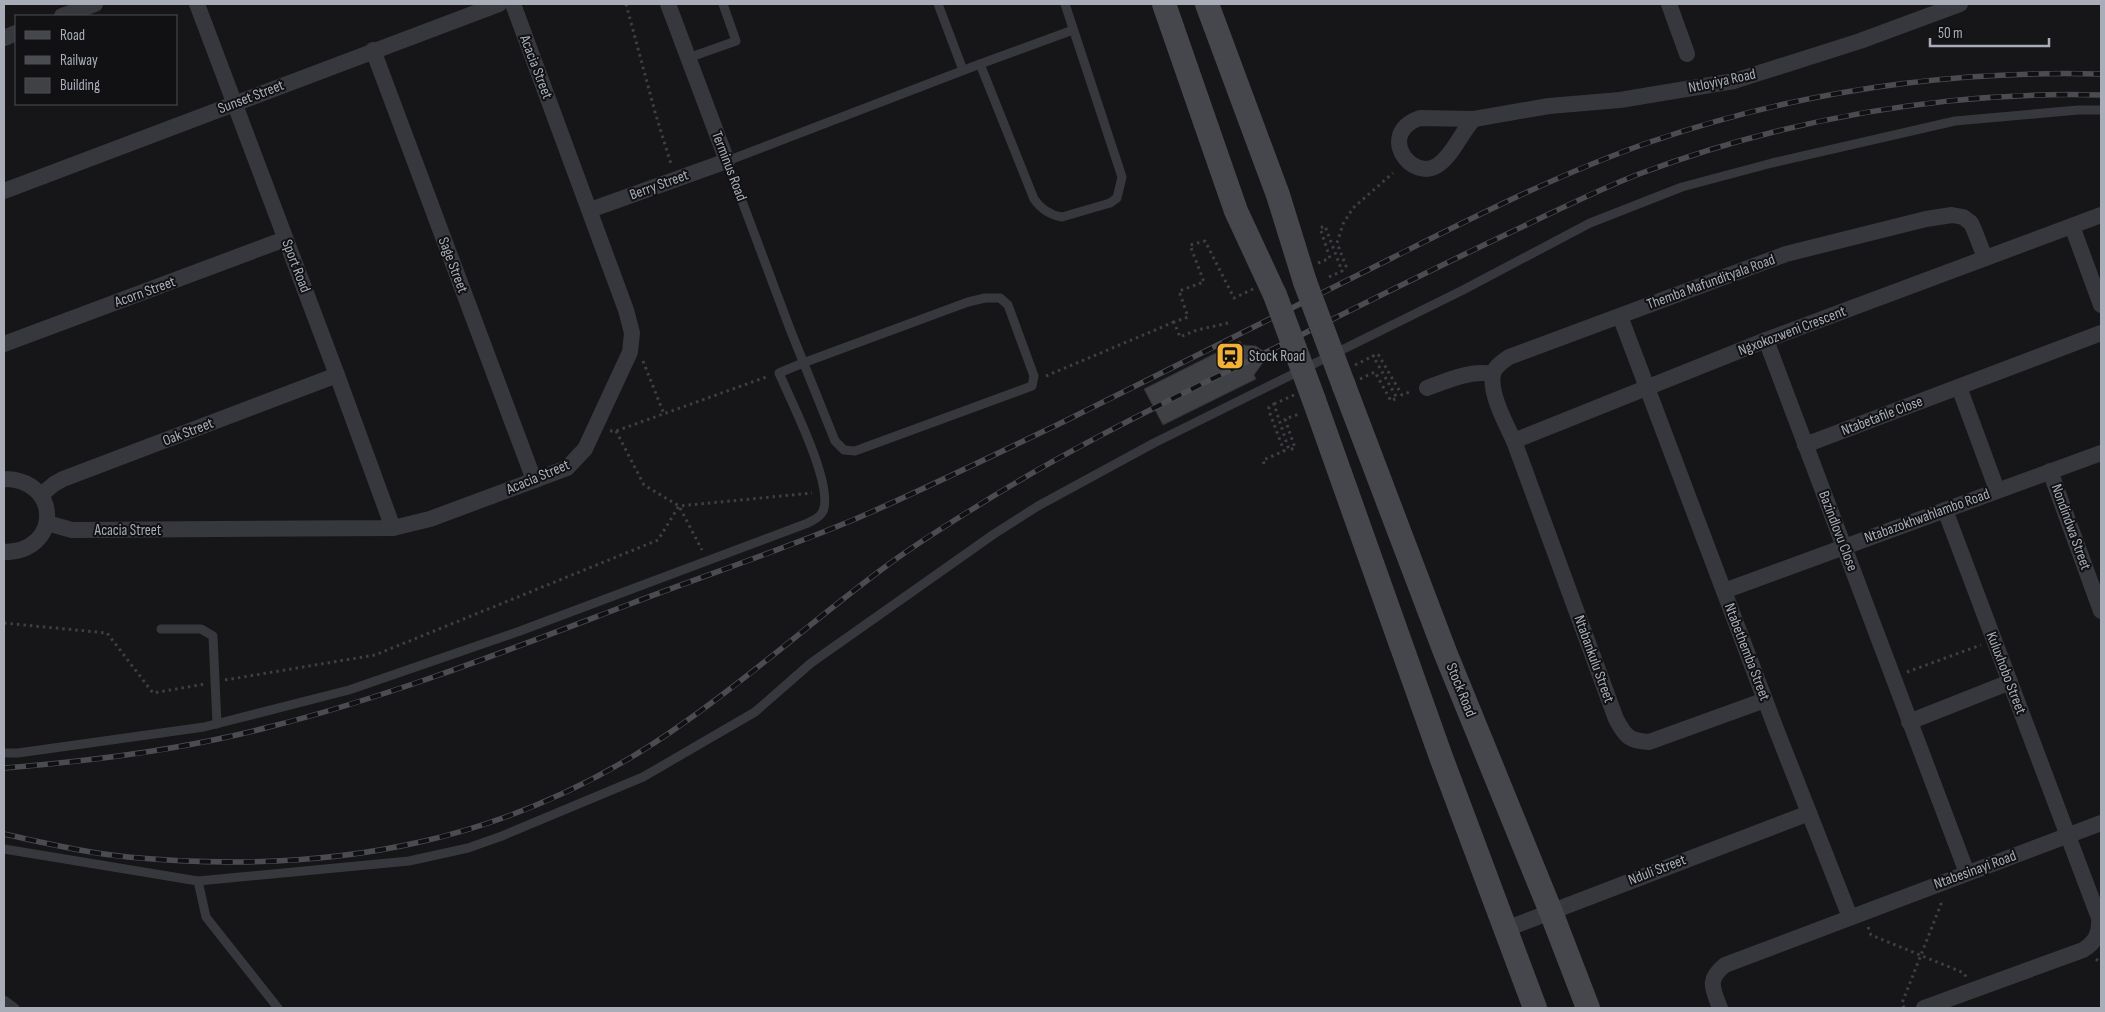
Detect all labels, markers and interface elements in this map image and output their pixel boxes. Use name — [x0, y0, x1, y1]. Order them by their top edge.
legend — [15, 15, 178, 105]
scale bar — [1930, 15, 2049, 47]
text: 50 m — [1938, 24, 1963, 43]
text: Road — [60, 26, 85, 45]
street label: Acacia Street — [515, 31, 557, 102]
text: Railway — [60, 51, 98, 70]
street label: Ntloyiya Road — [1687, 65, 1757, 97]
text: Building — [60, 76, 100, 95]
street label: Sunset Street — [215, 76, 287, 118]
street label: Terminus Road — [707, 128, 751, 204]
street label: Berry Street — [627, 165, 691, 204]
street label: Sage Street — [434, 234, 472, 296]
street label: Sport Road — [277, 237, 315, 295]
street label: Themba Mafundityala Road — [1644, 250, 1778, 314]
street label: Acorn Street — [111, 272, 179, 312]
street label: Ngxokozweni Crescent — [1735, 302, 1849, 360]
station icon: Stock Road — [1215, 341, 1245, 371]
place label: Stock Road — [1249, 347, 1305, 366]
street label: Ntabetafile Close — [1839, 392, 1925, 440]
street label: Oak Street — [160, 414, 216, 450]
street label: Acacia Street — [503, 455, 573, 499]
street label: Nondindwa Street — [2047, 481, 2095, 573]
street label: Ntabazokhwahlambo Road — [1862, 485, 1992, 547]
street label: Bazindlovu Close — [1814, 488, 1862, 574]
street label: Acacia Street — [94, 521, 162, 540]
street label: Ntabethemba Street — [1720, 601, 1774, 704]
street label: Ntabankulu Street — [1569, 613, 1619, 706]
street label: Kuluxhobo Street — [1982, 629, 2031, 717]
street label: Stock Road — [1442, 660, 1480, 720]
street label: Ntabesinayi Road — [1931, 846, 2019, 894]
street label: Nduli Street — [1626, 850, 1689, 890]

